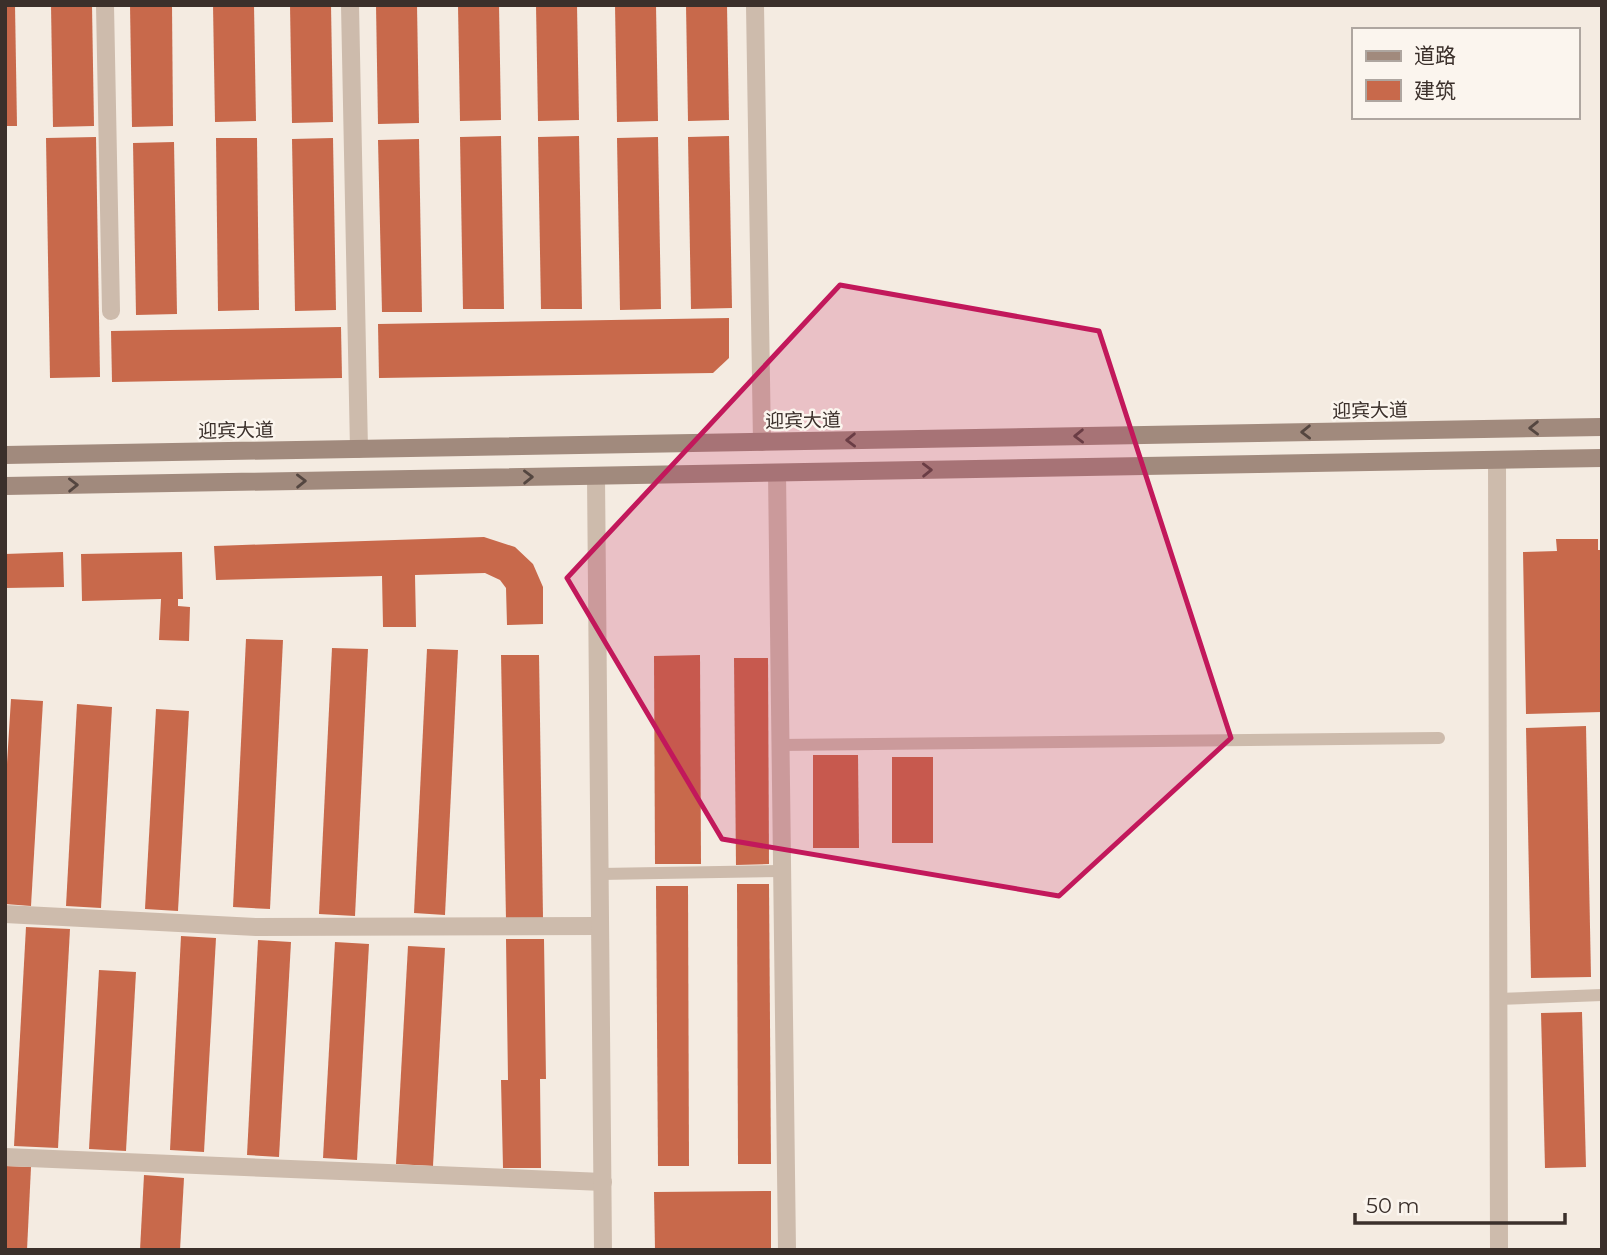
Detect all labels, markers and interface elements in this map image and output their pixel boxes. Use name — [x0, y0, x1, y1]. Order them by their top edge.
legend — [1352, 28, 1579, 119]
text: 道路 — [1414, 43, 1456, 68]
text: 建筑 — [1414, 78, 1456, 103]
street label: 迎宾大道 — [1332, 398, 1408, 423]
street label: 迎宾大道 — [765, 408, 841, 433]
street label: 迎宾大道 — [198, 418, 274, 443]
one-way arrow — [1528, 420, 1538, 436]
one-way arrow — [1300, 424, 1311, 440]
one-way arrow — [1073, 428, 1083, 444]
one-way arrow — [845, 432, 856, 448]
one-way arrow — [923, 462, 933, 478]
one-way arrow — [524, 469, 534, 485]
one-way arrow — [296, 473, 307, 489]
one-way arrow — [69, 477, 79, 493]
scale bar — [1355, 1182, 1565, 1226]
text: 50 m — [1366, 1193, 1420, 1218]

